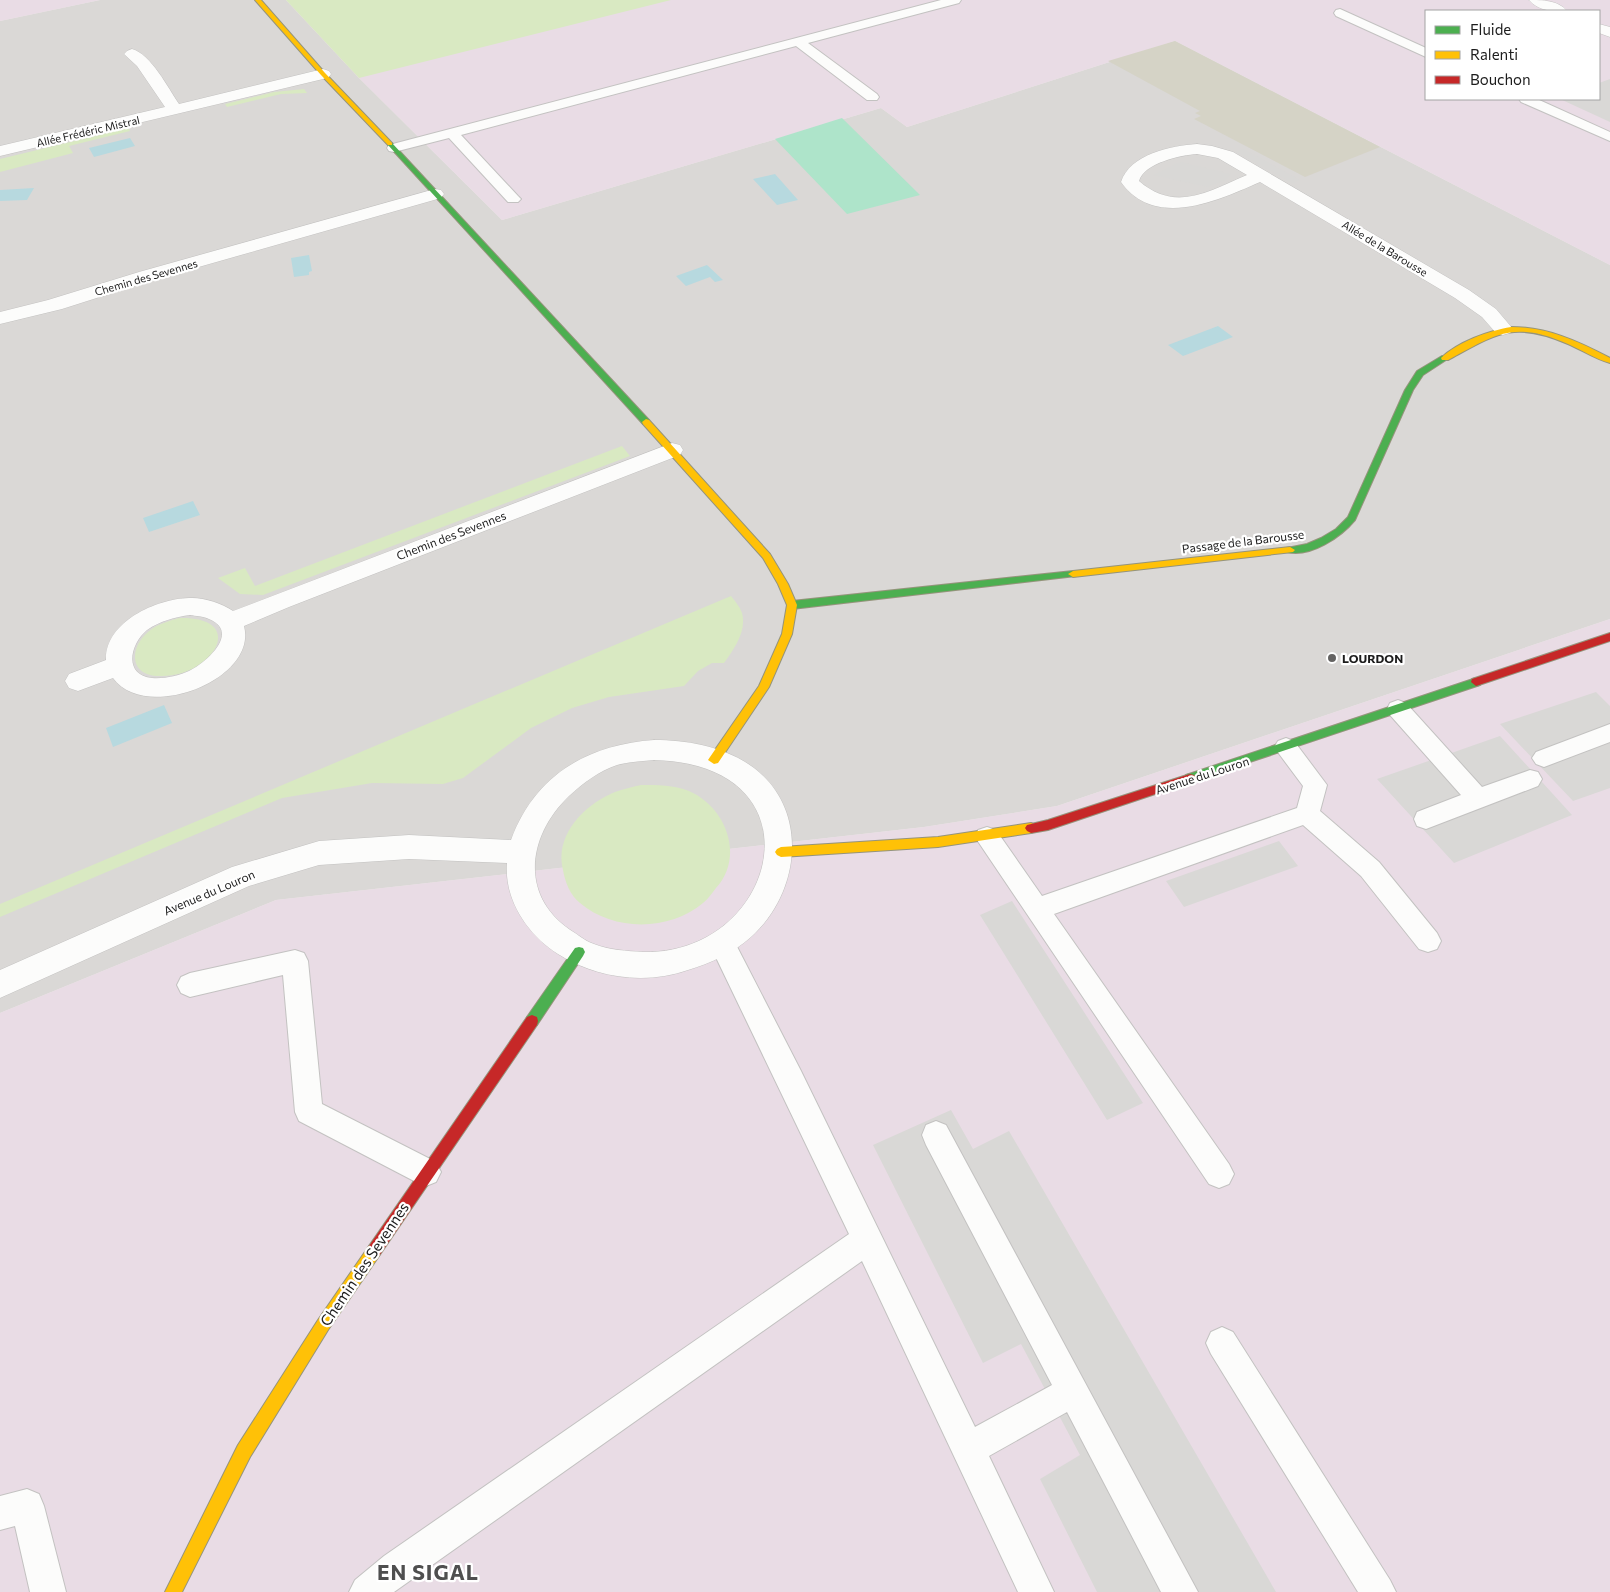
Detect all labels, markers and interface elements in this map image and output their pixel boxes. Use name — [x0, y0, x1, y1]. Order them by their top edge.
legend — [1425, 10, 1600, 100]
text: Fluide — [1470, 20, 1511, 38]
text: Ralenti — [1470, 45, 1518, 63]
text: Bouchon — [1470, 70, 1531, 88]
street label: Allée Frédéric Mistral — [35, 113, 141, 149]
street label: Allée de la Barousse — [1340, 217, 1430, 279]
street label: Chemin des Sevennes — [93, 256, 199, 298]
street label: Chemin des Sevennes — [394, 508, 508, 562]
street label: Passage de la Barousse — [1181, 527, 1305, 555]
place label: LOURDON — [1342, 651, 1403, 665]
marker: LOURDON — [1326, 652, 1338, 664]
street label: Avenue du Louron — [1153, 753, 1251, 797]
street label: Avenue du Louron — [161, 866, 257, 918]
street label: Chemin des Sevennes — [316, 1199, 412, 1329]
district label: EN SIGAL — [377, 1559, 479, 1584]

